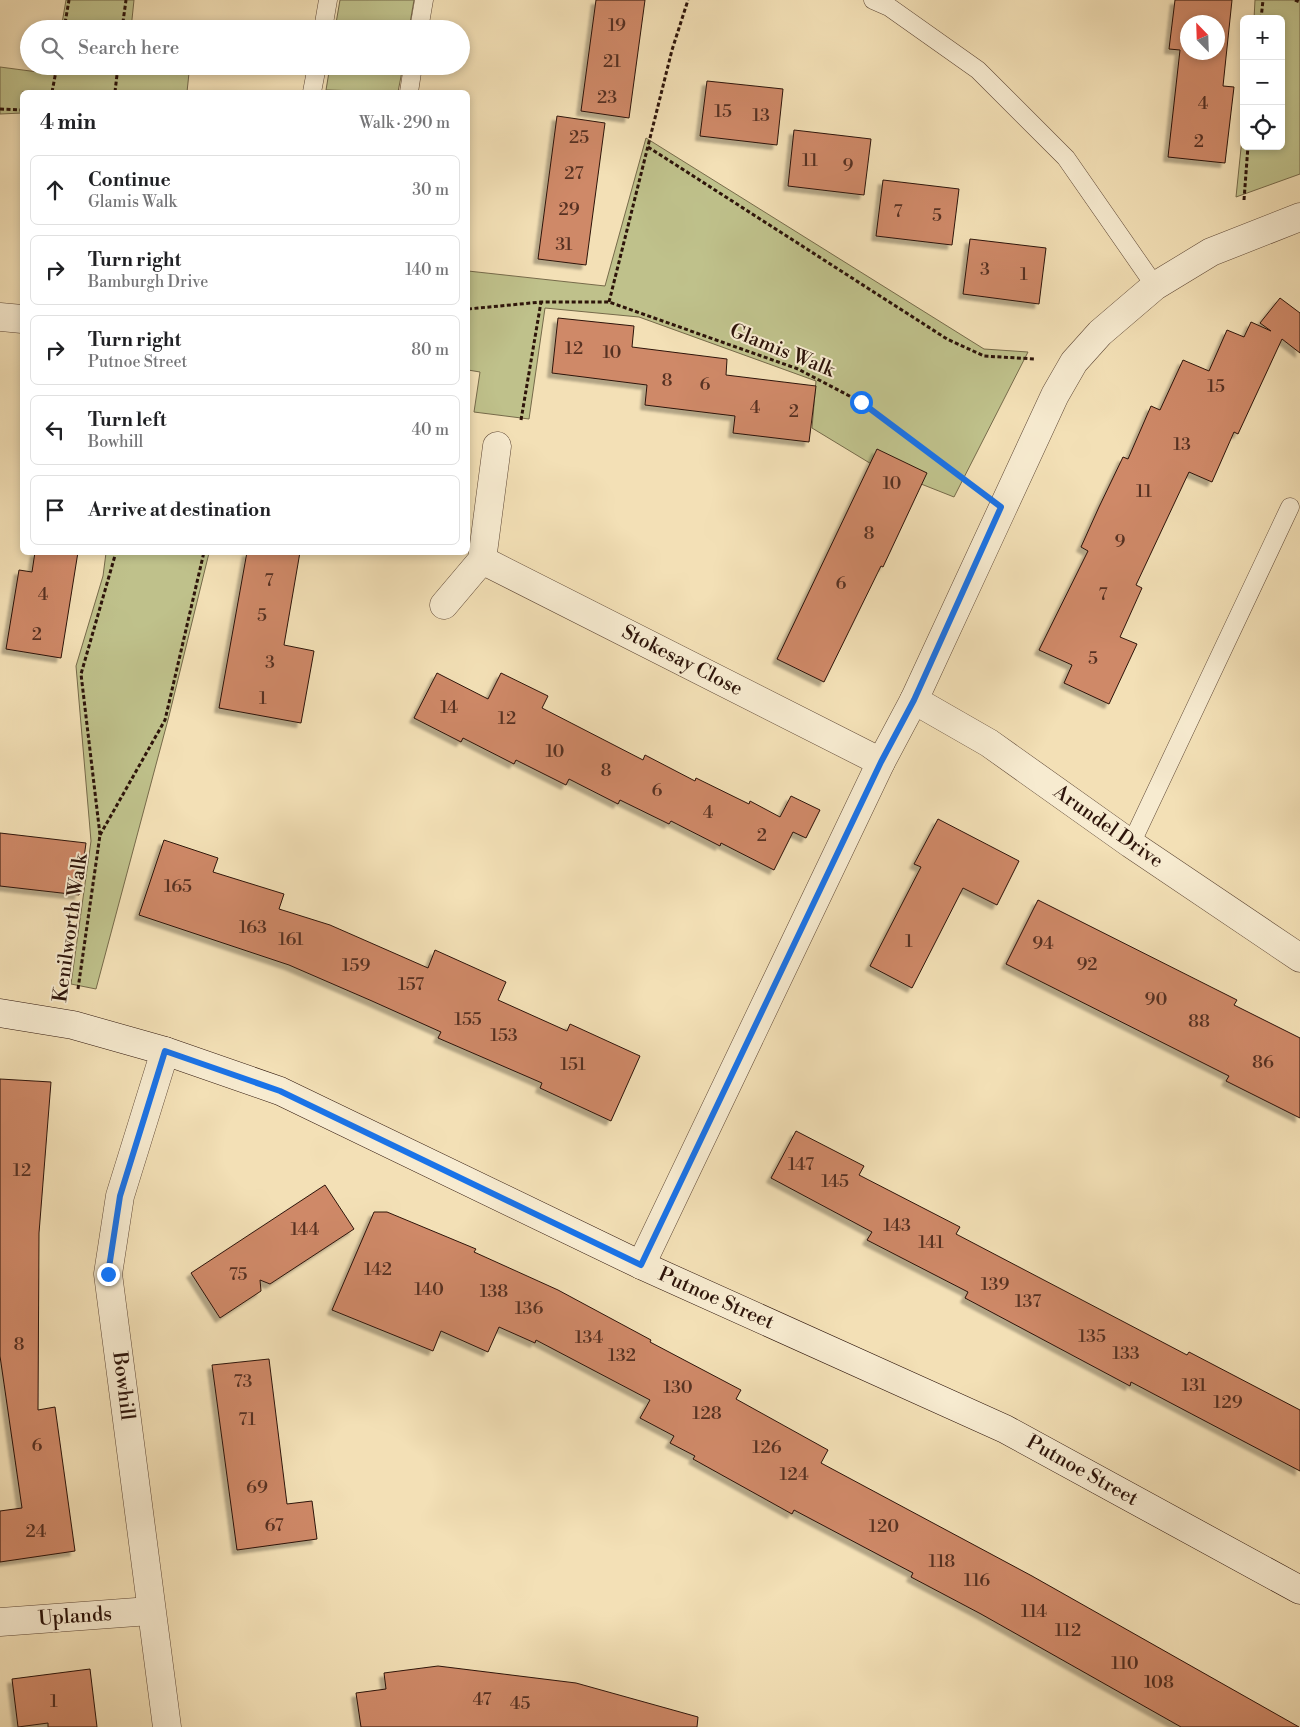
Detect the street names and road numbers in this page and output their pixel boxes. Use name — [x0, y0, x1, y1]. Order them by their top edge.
street label: Glamis Walk — [726, 319, 840, 384]
street label: Stokesay Close — [617, 620, 747, 702]
street label: Arundel Drive — [1047, 779, 1168, 874]
street label: Kenilworth Walk — [48, 851, 94, 1004]
street label: Putnoe Street — [654, 1262, 778, 1336]
street label: Bowhill — [106, 1349, 140, 1422]
street label: Putnoe Street — [1022, 1430, 1142, 1512]
street label: Uplands — [37, 1602, 113, 1632]

